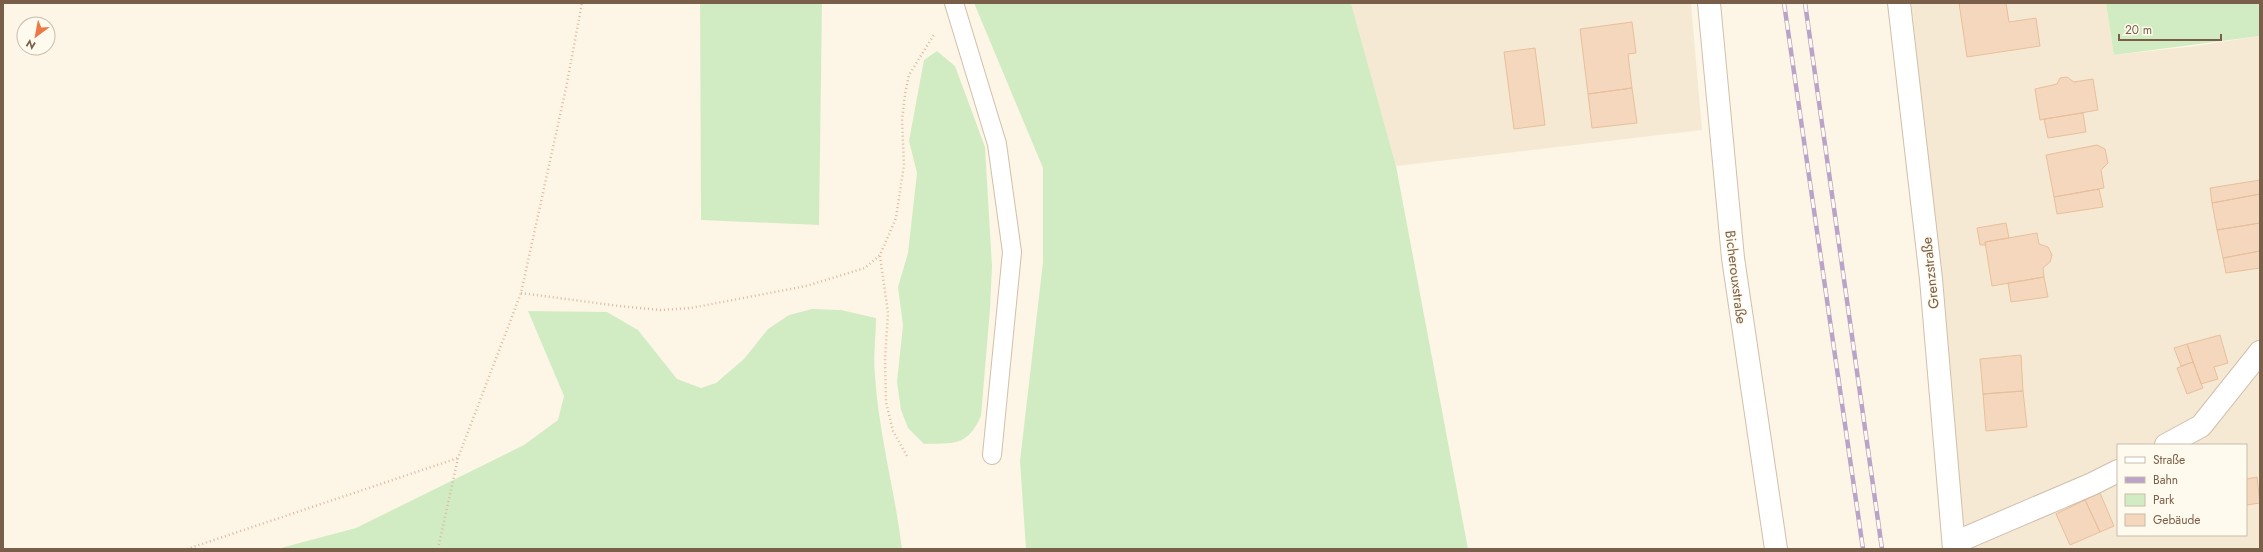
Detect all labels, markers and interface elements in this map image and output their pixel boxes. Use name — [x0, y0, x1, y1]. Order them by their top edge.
north arrow — [16, 16, 56, 56]
scale bar — [2119, 16, 2221, 42]
text: 20 m — [2125, 21, 2152, 39]
text: N — [23, 35, 39, 54]
street label: Bicherouxstraße — [1720, 229, 1752, 325]
street label: Grenzstraße — [1916, 236, 1944, 310]
legend — [2117, 444, 2247, 536]
text: Straße — [2153, 451, 2185, 469]
text: Bahn — [2153, 471, 2178, 489]
text: Park — [2153, 491, 2175, 509]
text: Gebäude — [2153, 511, 2200, 529]

